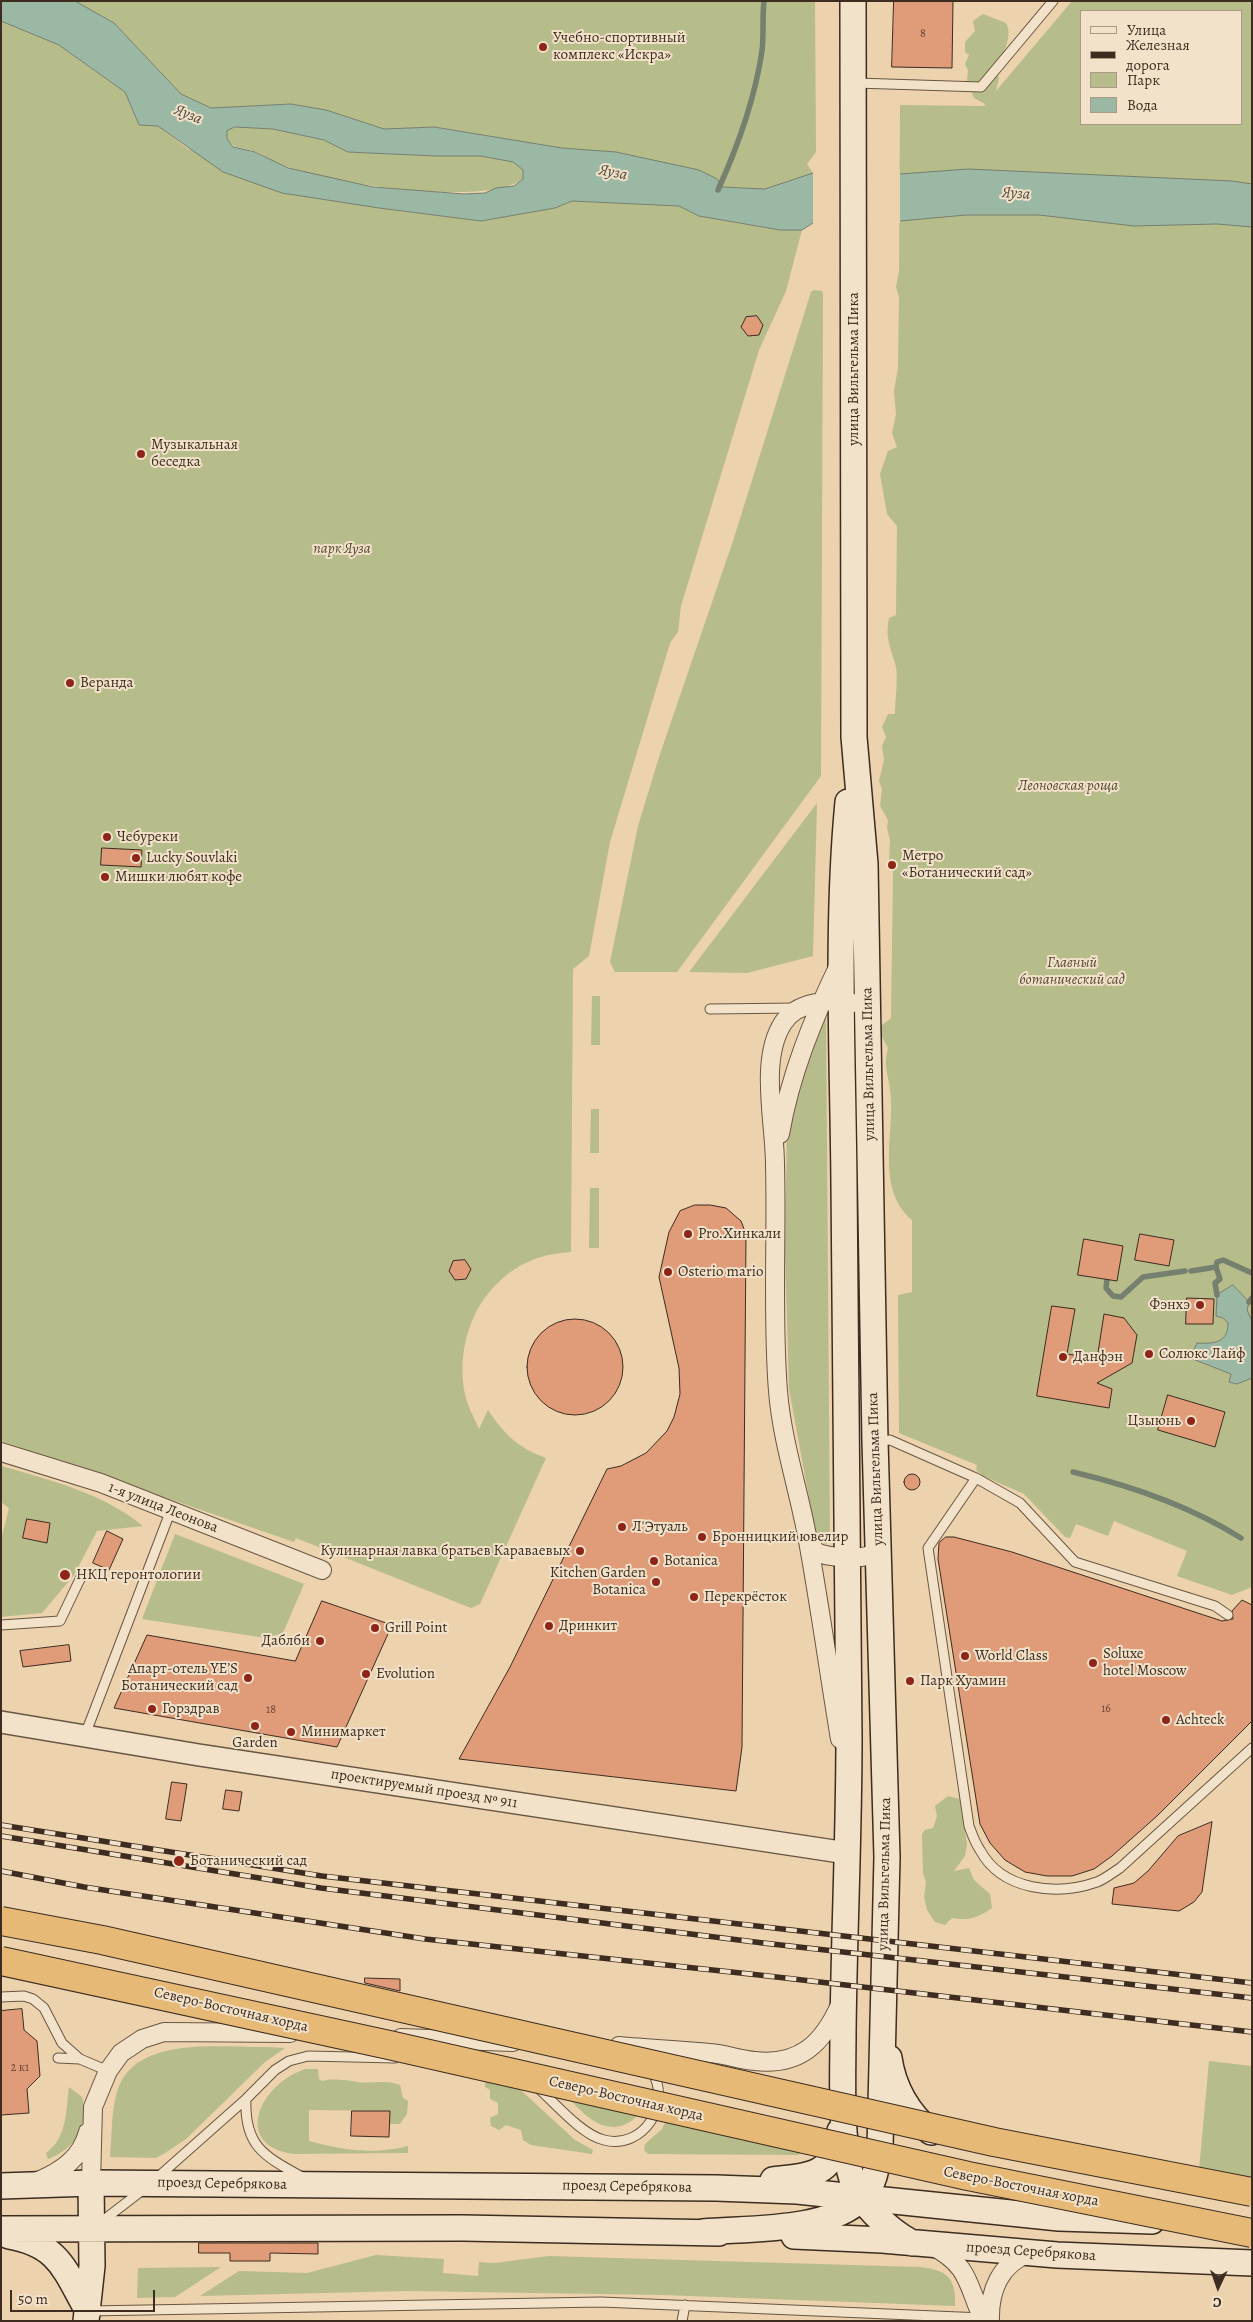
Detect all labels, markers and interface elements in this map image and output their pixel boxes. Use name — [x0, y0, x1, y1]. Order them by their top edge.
legend — [1080, 10, 1243, 125]
text: Улица — [1127, 20, 1166, 40]
house number: 8 — [920, 27, 926, 41]
place label: Учебно-спортивный комплекс «Искра» — [553, 29, 686, 64]
text: Железная дорога — [1126, 35, 1190, 75]
marker: Учебно-спортивный комплекс «Искра» — [537, 41, 549, 53]
text: Парк — [1127, 70, 1160, 90]
text: Вода — [1127, 95, 1158, 115]
water label: Яуза — [171, 101, 205, 129]
water label: Яуза — [597, 161, 629, 185]
water label: Яуза — [1001, 183, 1031, 205]
street label: улица Вильгельма Пика — [845, 292, 863, 446]
place label: Музыкальная беседка — [151, 436, 238, 471]
marker: Музыкальная беседка — [135, 448, 147, 460]
park label: парк Яуза — [313, 540, 371, 558]
place label: Веранда — [80, 674, 133, 692]
marker: Веранда — [64, 677, 76, 689]
park label: Леоновская роща — [1018, 777, 1118, 795]
place label: Чебуреки — [117, 828, 178, 846]
marker: Чебуреки — [101, 831, 113, 843]
place label: Метро «Ботанический сад» — [902, 847, 1032, 882]
place label: Lucky Souvlaki — [146, 849, 237, 867]
marker: Lucky Souvlaki — [130, 852, 142, 864]
marker: Метро «Ботанический сад» — [886, 859, 898, 871]
place label: Мишки любят кофе — [115, 868, 242, 886]
marker: Мишки любят кофе — [99, 871, 111, 883]
park label: Главный ботанический сад — [1019, 954, 1125, 989]
street label: улица Вильгельма Пика — [859, 987, 879, 1141]
place label: Pro.Хинкали — [698, 1225, 781, 1243]
marker: Pro.Хинкали — [682, 1228, 694, 1240]
place label: Osterio mario — [678, 1263, 763, 1281]
marker: Osterio mario — [662, 1266, 674, 1278]
place label: Фэнхэ — [1150, 1296, 1190, 1314]
marker: Фэнхэ — [1194, 1299, 1206, 1311]
place label: Солюкс Лайф — [1159, 1345, 1245, 1363]
place label: Данфэн — [1073, 1348, 1123, 1366]
marker: Солюкс Лайф — [1143, 1348, 1155, 1360]
marker: Данфэн — [1057, 1351, 1069, 1363]
street label: улица Вильгельма Пика — [864, 1392, 888, 1546]
place label: Цзыюнь — [1128, 1412, 1181, 1430]
marker: Цзыюнь — [1185, 1415, 1197, 1427]
street label: 1-я улица Леонова — [106, 1479, 220, 1537]
place label: Л'Этуаль — [632, 1518, 688, 1536]
marker: Л'Этуаль — [616, 1521, 628, 1533]
place label: Бронницкий ювелир — [712, 1528, 848, 1546]
marker: Бронницкий ювелир — [696, 1531, 708, 1543]
place label: Кулинарная лавка братьев Караваевых — [320, 1542, 570, 1560]
marker: Кулинарная лавка братьев Караваевых — [574, 1545, 586, 1557]
place label: Botanica — [664, 1552, 718, 1570]
marker: Botanica — [648, 1555, 660, 1567]
place label: Kitchen Garden Botanica — [550, 1564, 646, 1599]
place label: НКЦ геронтологии — [76, 1566, 201, 1584]
marker: НКЦ геронтологии — [58, 1568, 72, 1582]
marker: Kitchen Garden Botanica — [650, 1576, 662, 1588]
place label: Перекрёсток — [704, 1588, 787, 1606]
marker: Перекрёсток — [688, 1591, 700, 1603]
place label: Дринкит — [559, 1617, 617, 1635]
place label: Grill Point — [385, 1619, 447, 1637]
marker: Дринкит — [543, 1620, 555, 1632]
marker: Grill Point — [369, 1622, 381, 1634]
place label: Даблби — [262, 1632, 310, 1650]
marker: Даблби — [314, 1635, 326, 1647]
place label: Soluxe hotel Moscow — [1103, 1645, 1187, 1680]
place label: World Class — [975, 1647, 1048, 1665]
marker: World Class — [959, 1650, 971, 1662]
marker: Soluxe hotel Moscow — [1087, 1657, 1099, 1669]
place label: Апарт-отель YE’S Ботанический сад — [121, 1660, 238, 1695]
place label: Evolution — [376, 1665, 435, 1683]
marker: Evolution — [360, 1668, 372, 1680]
marker: Апарт-отель YE’S Ботанический сад — [242, 1672, 254, 1684]
place label: Парк Хуамин — [920, 1672, 1006, 1690]
marker: Парк Хуамин — [904, 1675, 916, 1687]
place label: Горздрав — [162, 1700, 220, 1718]
house number: 16 — [1101, 1702, 1111, 1716]
marker: Горздрав — [146, 1703, 158, 1715]
house number: 18 — [266, 1703, 276, 1717]
place label: Achteck — [1176, 1711, 1224, 1729]
marker: Achteck — [1160, 1714, 1172, 1726]
marker: Garden — [249, 1720, 261, 1732]
place label: Минимаркет — [301, 1723, 386, 1741]
marker: Минимаркет — [285, 1726, 297, 1738]
place label: Garden — [232, 1734, 278, 1752]
street label: проектируемый проезд № 911 — [329, 1765, 519, 1813]
street label: улица Вильгельма Пика — [875, 1797, 895, 1951]
place label: Ботанический сад — [190, 1852, 307, 1870]
marker: Ботанический сад — [172, 1854, 186, 1868]
street label: Северо-Восточная хорда — [152, 1984, 310, 2036]
house number: 2 к1 — [11, 2061, 29, 2075]
street label: Северо-Восточная хорда — [547, 2073, 705, 2125]
street label: Северо-Восточная хорда — [942, 2163, 1100, 2211]
street label: проезд Серебрякова — [157, 2174, 287, 2194]
street label: проезд Серебрякова — [562, 2177, 692, 2197]
street label: проезд Серебрякова — [965, 2238, 1097, 2266]
north arrow — [1193, 2262, 1243, 2312]
scale bar — [12, 2280, 158, 2312]
text: 50 m — [18, 2289, 48, 2309]
text: С — [1212, 2293, 1222, 2312]

